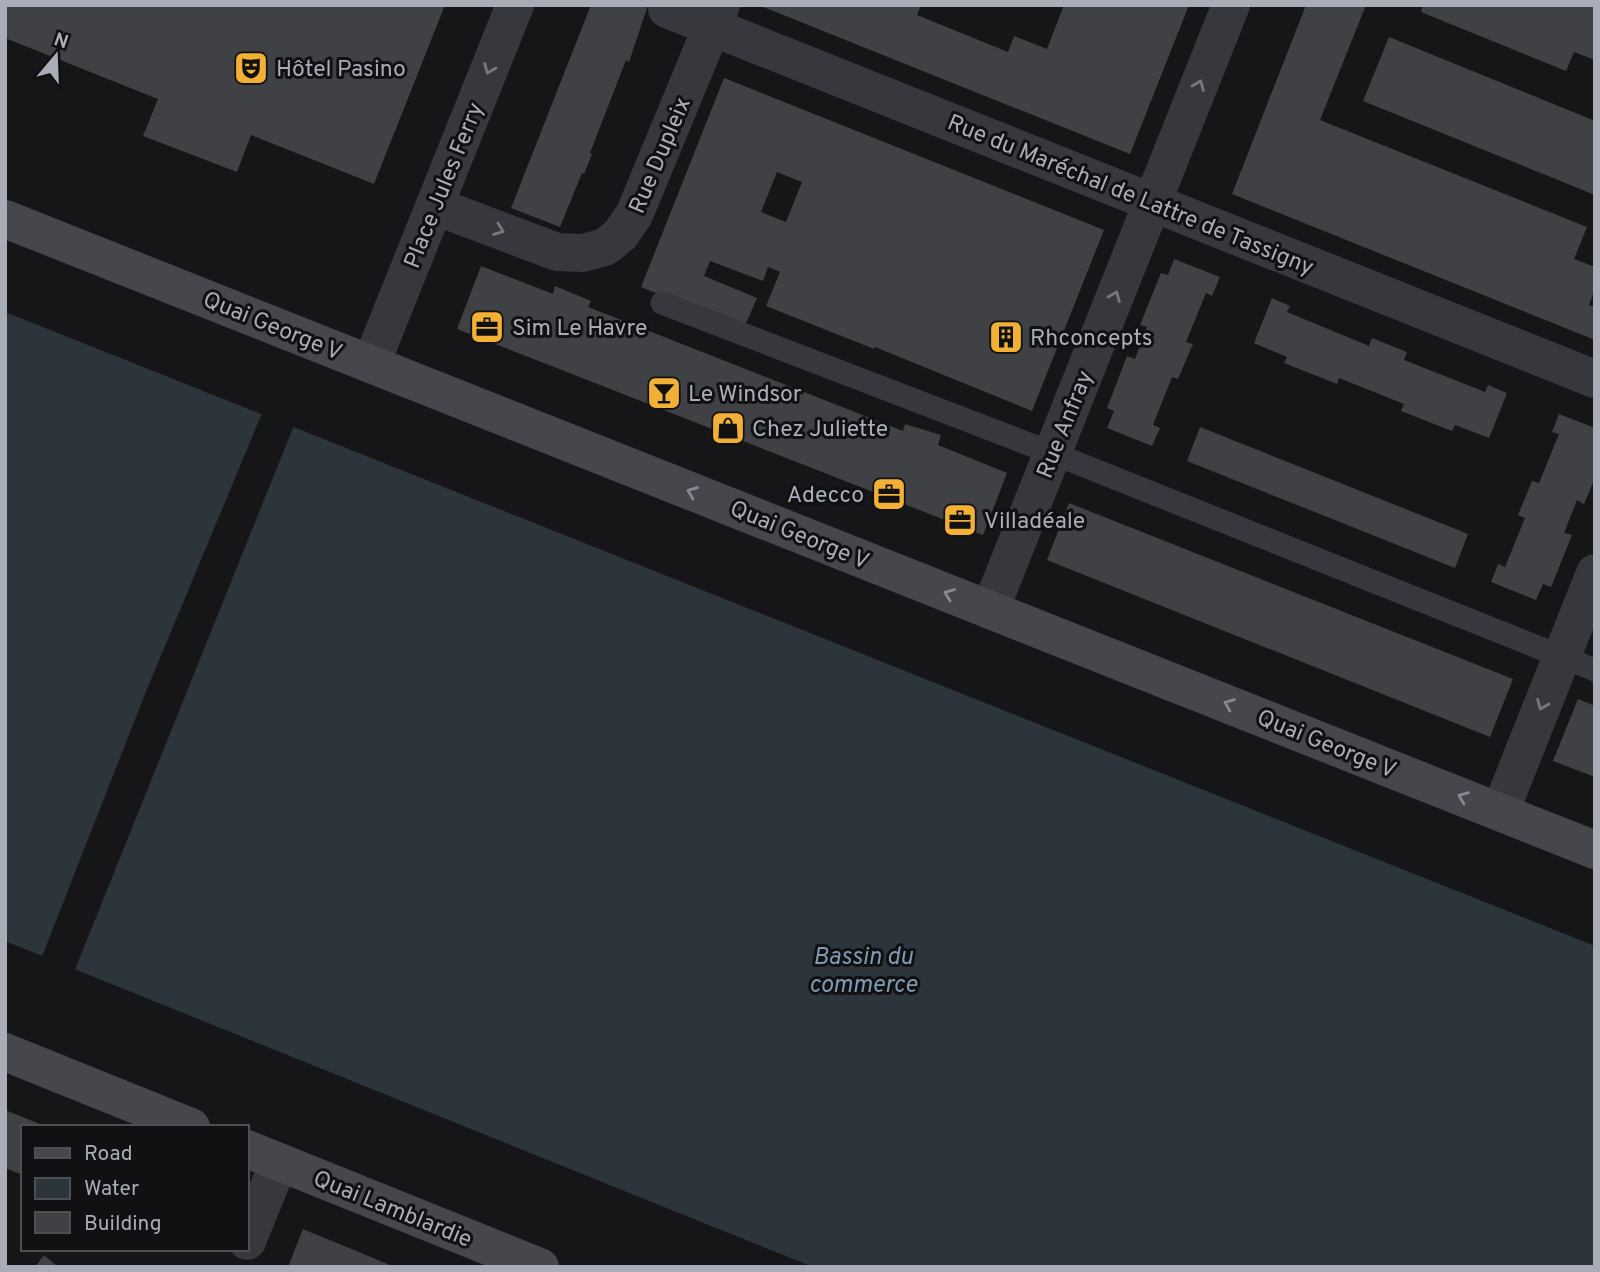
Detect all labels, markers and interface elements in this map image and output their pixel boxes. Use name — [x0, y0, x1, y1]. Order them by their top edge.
north arrow — [21, 21, 91, 91]
text: N — [51, 28, 71, 55]
theatre icon: Hôtel Pasino — [232, 49, 270, 87]
place label: Hôtel Pasino — [276, 56, 406, 85]
one-way arrow — [484, 62, 498, 74]
one-way arrow — [1191, 79, 1205, 91]
street label: Rue Dupleix — [624, 93, 699, 218]
street label: Place Jules Ferry — [399, 99, 492, 273]
street label: Rue du Maréchal de Lattre de Tassigny — [943, 109, 1318, 283]
one-way arrow — [492, 222, 504, 236]
street label: Quai George V — [198, 286, 346, 368]
one-way arrow — [1107, 290, 1121, 303]
office icon: Sim Le Havre — [468, 308, 506, 346]
place label: Sim Le Havre — [512, 315, 647, 344]
building icon: Rhconcepts — [987, 318, 1025, 356]
place label: Rhconcepts — [1030, 325, 1153, 354]
street label: Rue Anfray — [1032, 367, 1101, 483]
bar icon: Le Windsor — [645, 374, 683, 412]
place label: Le Windsor — [688, 381, 802, 410]
shop icon: Chez Juliette — [709, 409, 747, 447]
place label: Chez Juliette — [752, 416, 888, 445]
office icon: Adecco — [870, 475, 908, 513]
place label: Adecco — [787, 482, 864, 511]
one-way arrow — [687, 486, 699, 500]
street label: Quai George V — [725, 495, 873, 577]
office icon: Villadéale — [941, 501, 979, 539]
place label: Villadéale — [984, 508, 1085, 537]
one-way arrow — [944, 588, 956, 602]
one-way arrow — [1537, 698, 1551, 710]
one-way arrow — [1223, 699, 1235, 713]
street label: Quai George V — [1252, 704, 1400, 786]
one-way arrow — [1458, 792, 1470, 806]
water label: Bassin du commerce — [809, 943, 918, 1001]
legend — [21, 1125, 248, 1251]
text: Road — [84, 1141, 133, 1168]
street label: Quai Lamblardie — [308, 1165, 476, 1255]
text: Water — [84, 1176, 139, 1203]
text: Building — [84, 1211, 162, 1238]

